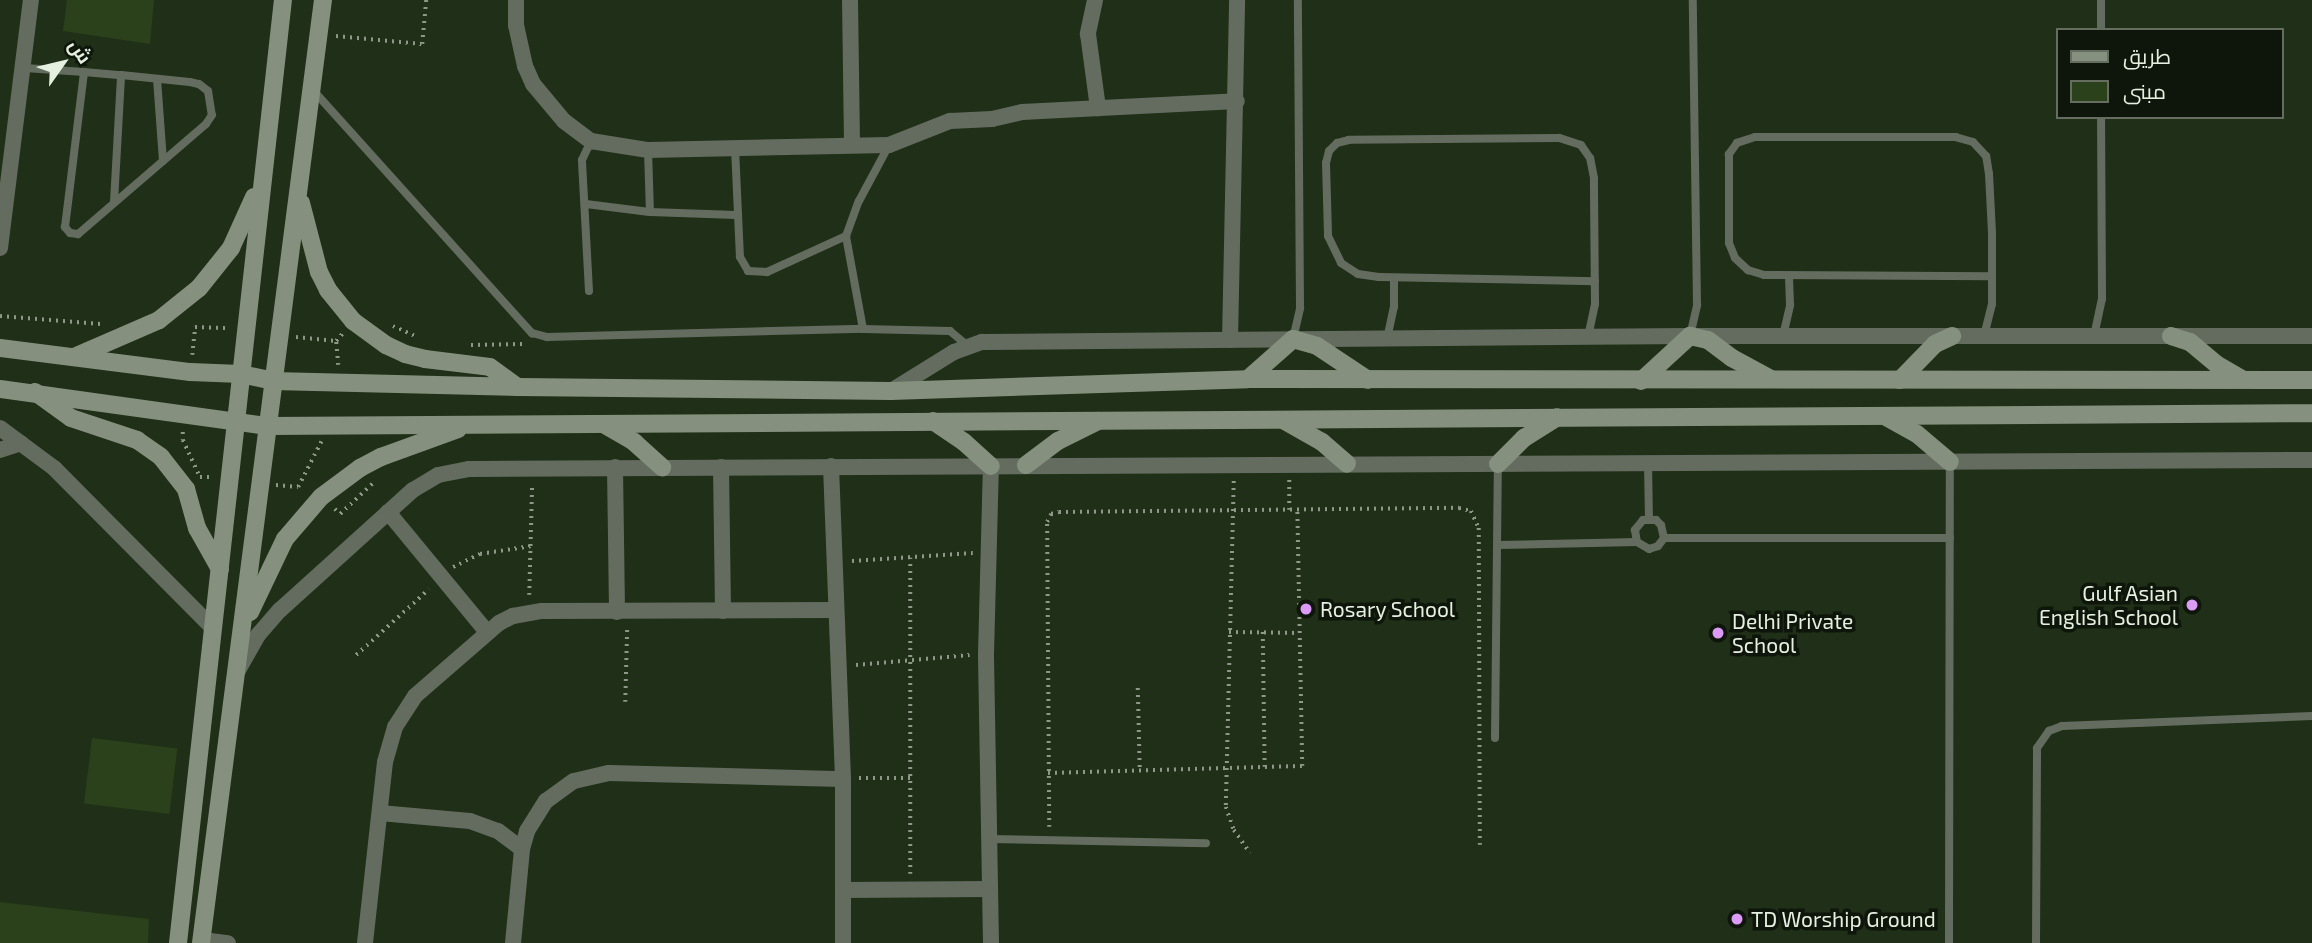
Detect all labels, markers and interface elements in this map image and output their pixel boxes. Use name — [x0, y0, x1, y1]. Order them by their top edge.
north arrow — [28, 28, 98, 98]
legend — [2056, 28, 2284, 119]
text: ش — [64, 34, 97, 68]
text: طريق — [2123, 43, 2171, 68]
text: مبنى — [2123, 78, 2166, 103]
place label: Gulf Asian English School — [2039, 580, 2178, 630]
place label: Rosary School — [1320, 596, 1456, 622]
marker: Gulf Asian English School — [2184, 597, 2200, 613]
marker: Rosary School — [1298, 601, 1314, 617]
place label: Delhi Private School — [1732, 608, 1853, 658]
marker: Delhi Private School — [1710, 625, 1726, 641]
place label: TD Worship Ground — [1751, 906, 1936, 932]
marker: TD Worship Ground — [1729, 911, 1745, 927]

